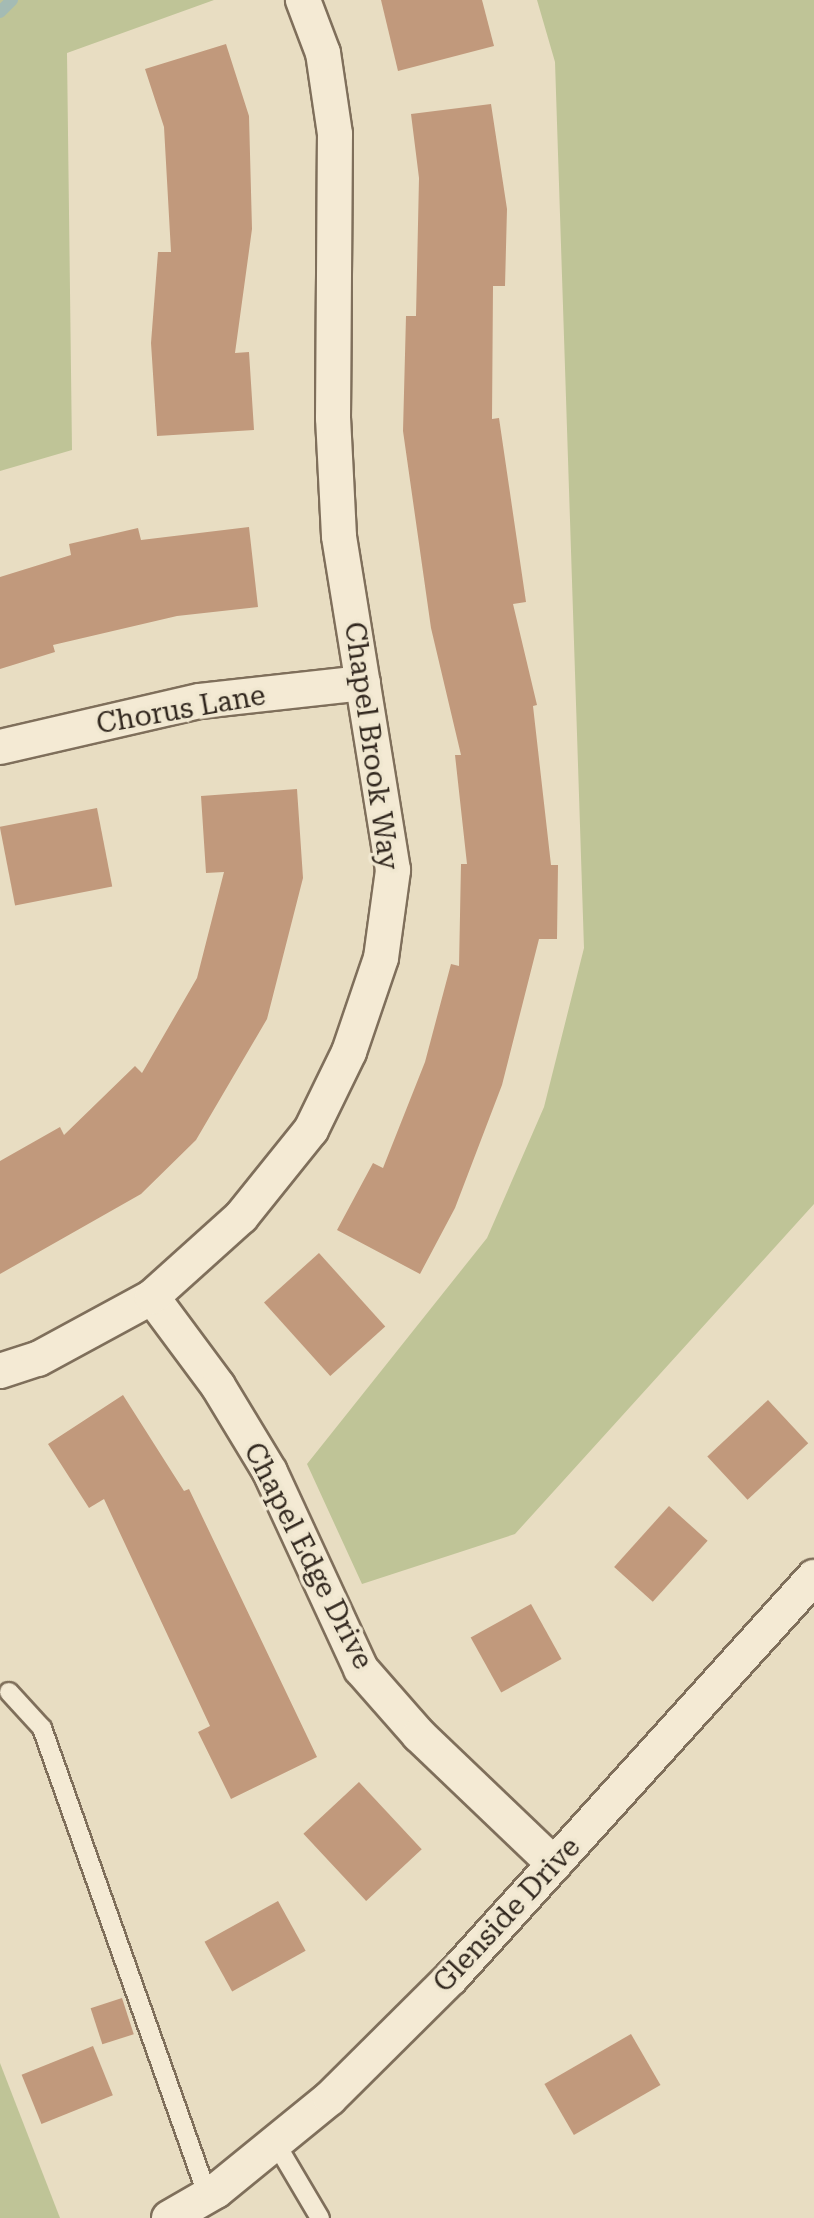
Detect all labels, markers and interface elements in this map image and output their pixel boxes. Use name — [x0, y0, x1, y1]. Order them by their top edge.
street label: Chapel Brook Way — [337, 620, 405, 872]
street label: Chorus Lane — [94, 679, 268, 741]
street label: Chapel Edge Drive — [236, 1437, 380, 1675]
street label: Glenside Drive — [427, 1831, 587, 1999]

